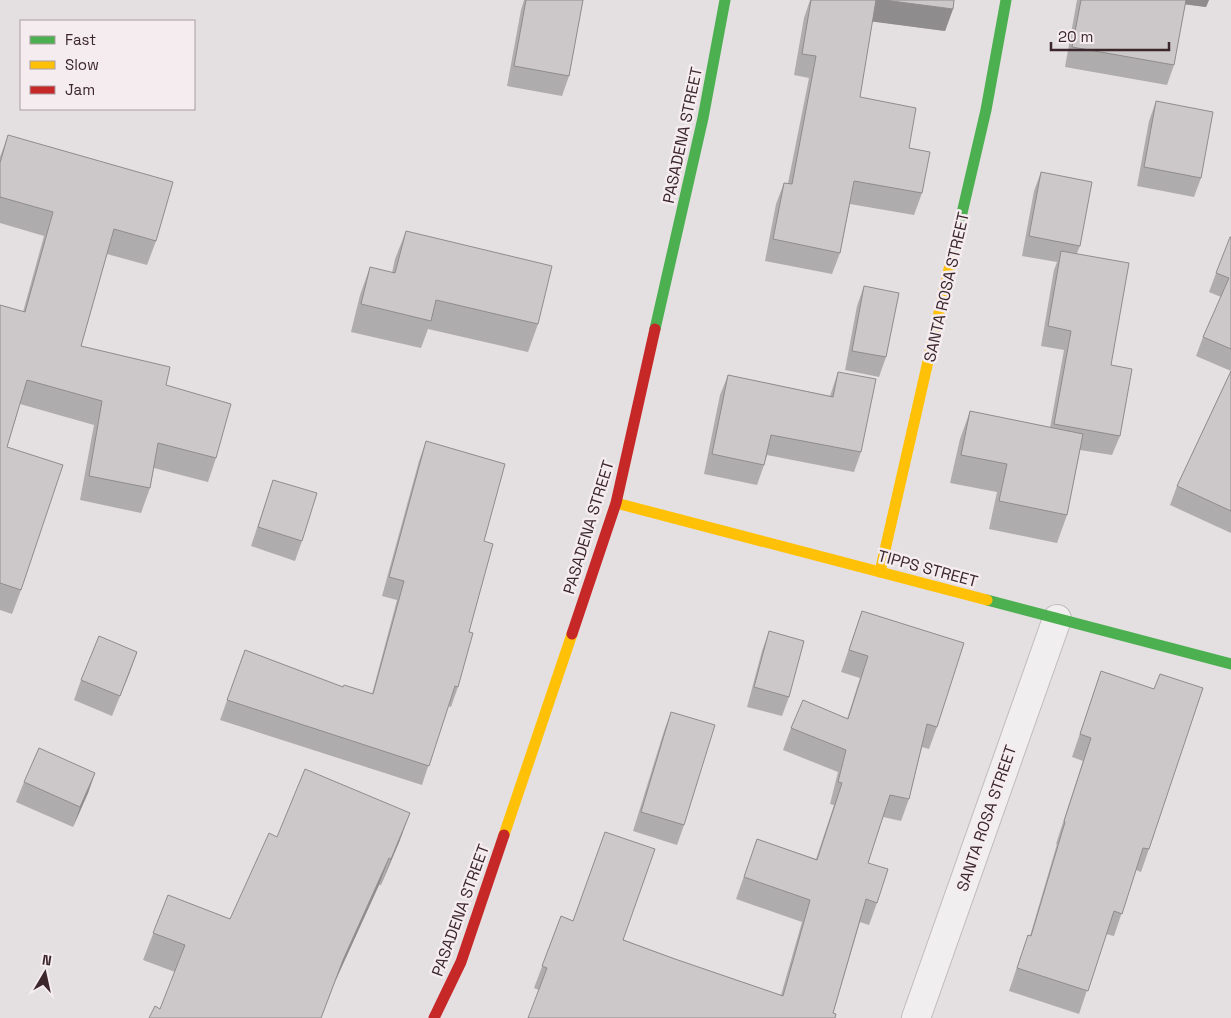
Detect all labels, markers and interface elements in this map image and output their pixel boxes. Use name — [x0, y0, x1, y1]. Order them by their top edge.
legend — [20, 20, 195, 110]
scale bar — [1051, 20, 1168, 52]
text: 20 m — [1058, 27, 1093, 46]
text: Fast — [65, 30, 96, 49]
text: Slow — [65, 55, 99, 74]
street label: PASADENA STREET — [658, 65, 707, 205]
text: Jam — [65, 80, 95, 99]
street label: SANTA ROSA STREET — [919, 210, 974, 364]
street label: PASADENA STREET — [558, 458, 619, 597]
street label: TIPPS STREET — [876, 545, 980, 592]
street label: SANTA ROSA STREET — [952, 742, 1021, 894]
street label: PASADENA STREET — [427, 841, 494, 979]
north arrow — [20, 948, 70, 998]
text: N — [41, 951, 53, 970]

